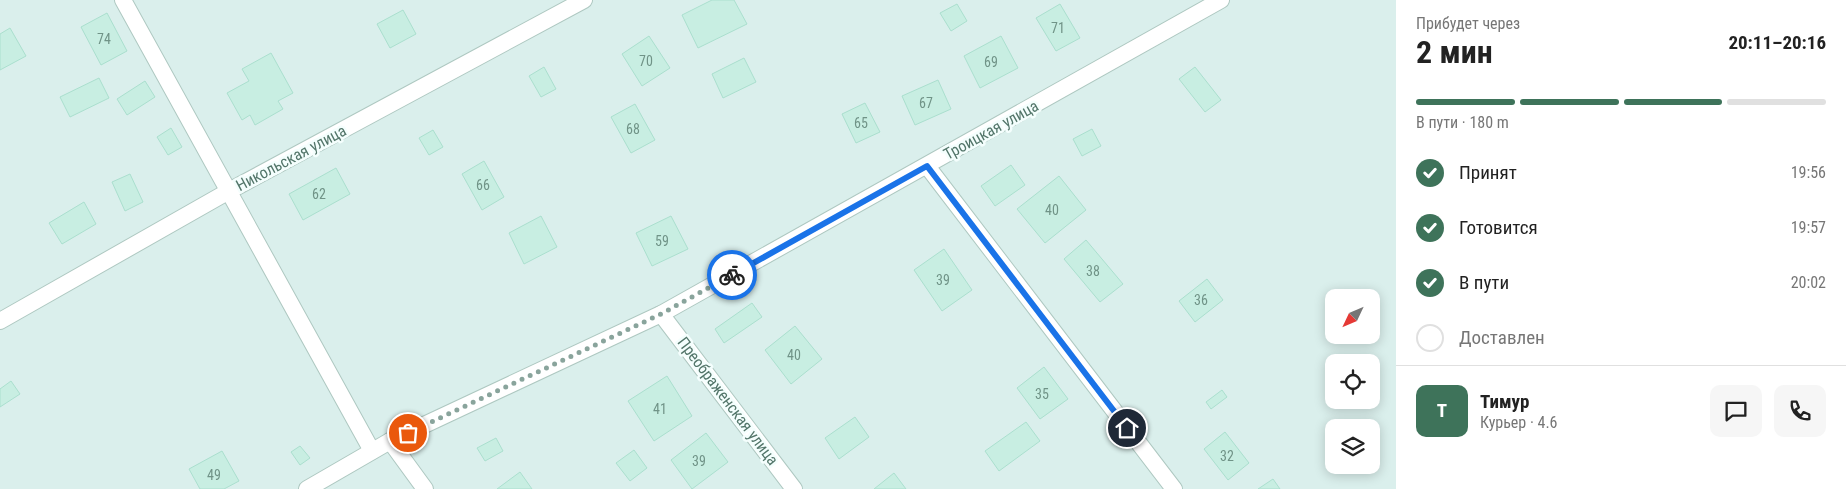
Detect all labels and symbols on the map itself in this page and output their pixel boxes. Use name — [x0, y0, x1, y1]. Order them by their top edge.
house number: 71 — [1051, 20, 1065, 36]
house number: 74 — [97, 31, 111, 47]
house number: 70 — [639, 53, 653, 69]
house number: 69 — [984, 54, 998, 70]
house number: 67 — [919, 95, 933, 111]
street label: Троицкая улица — [940, 96, 1042, 164]
house number: 65 — [854, 115, 868, 131]
street label: Никольская улица — [233, 121, 349, 195]
house number: 68 — [626, 121, 640, 137]
house number: 66 — [476, 177, 490, 193]
house number: 62 — [312, 186, 326, 202]
house number: 40 — [1045, 202, 1059, 218]
house number: 59 — [655, 233, 669, 249]
courier — [707, 250, 757, 300]
house number: 38 — [1086, 263, 1100, 279]
house number: 39 — [936, 272, 950, 288]
north arrow — [1325, 289, 1380, 344]
house number: 36 — [1194, 292, 1208, 308]
street label: Преображенская улица — [674, 333, 782, 469]
house number: 40 — [787, 347, 801, 363]
house number: 35 — [1035, 386, 1049, 402]
house number: 41 — [653, 401, 667, 417]
pin — [1106, 407, 1148, 449]
pin — [387, 412, 429, 454]
house number: 32 — [1220, 448, 1234, 464]
house number: 39 — [692, 453, 706, 469]
house number: 49 — [207, 467, 221, 483]

